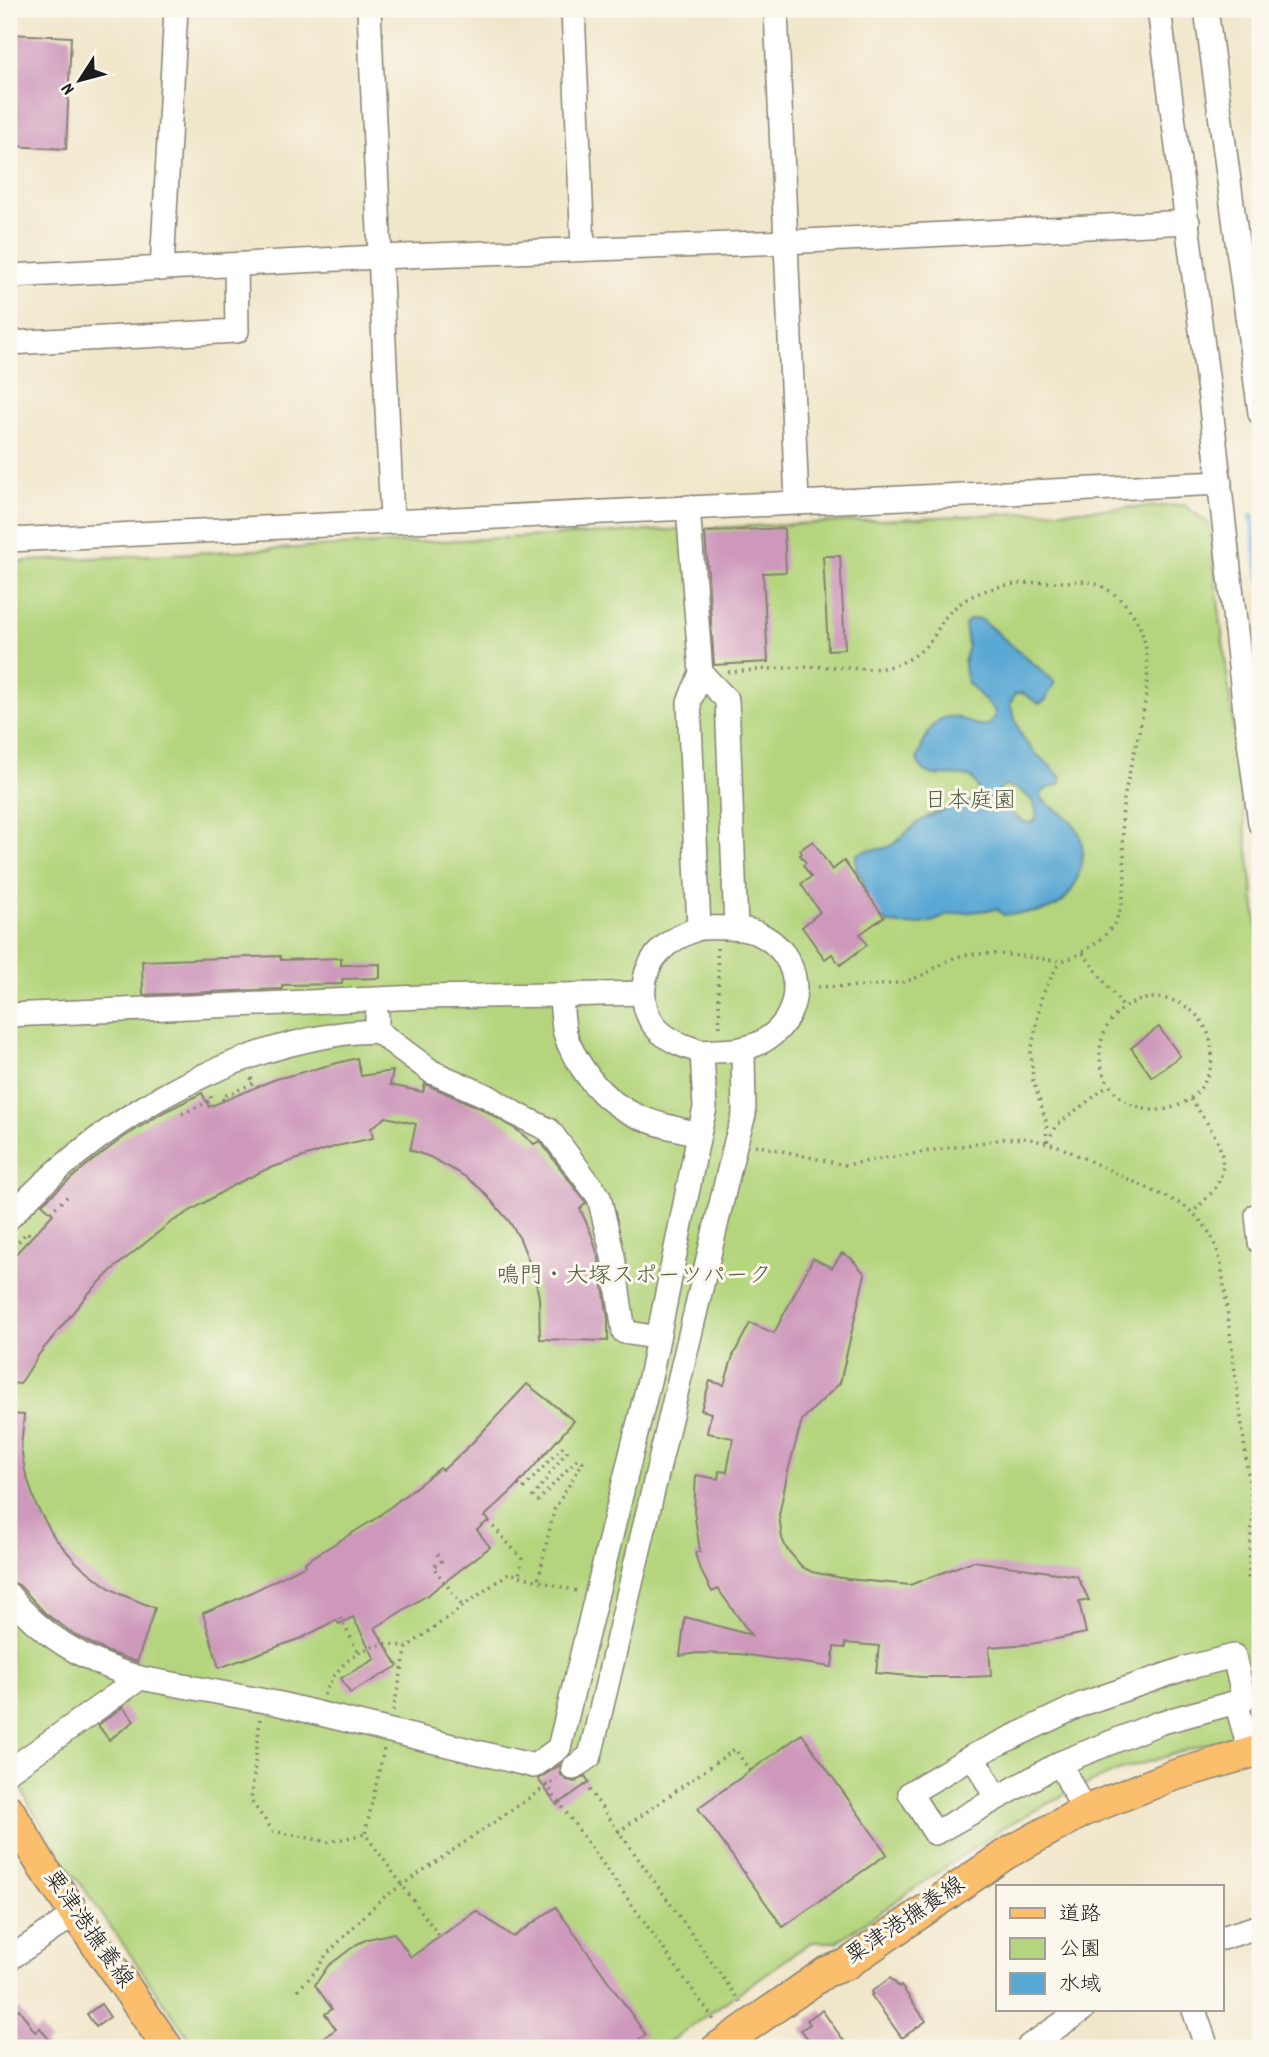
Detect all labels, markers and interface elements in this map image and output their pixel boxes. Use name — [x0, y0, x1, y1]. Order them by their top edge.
north arrow — [46, 46, 116, 116]
text: N — [55, 76, 83, 100]
park label: 日本庭園 — [924, 786, 1016, 819]
park label: 鳴門・大塚スポーツパーク — [496, 1261, 772, 1294]
street label: 粟津港撫養線 — [34, 1864, 140, 1996]
street label: 粟津港撫養線 — [840, 1870, 972, 1974]
legend — [996, 1885, 1224, 2011]
text: 道路 — [1059, 1901, 1101, 1931]
text: 公園 — [1059, 1936, 1101, 1966]
text: 水域 — [1059, 1971, 1101, 2001]

